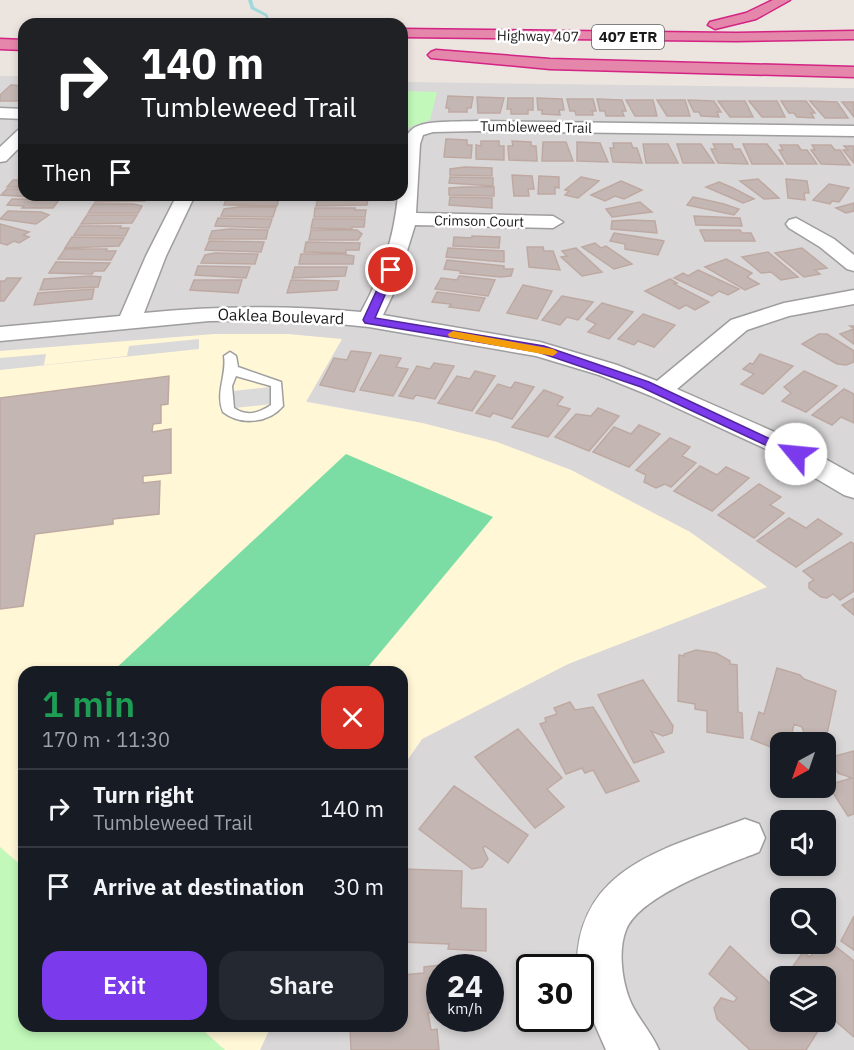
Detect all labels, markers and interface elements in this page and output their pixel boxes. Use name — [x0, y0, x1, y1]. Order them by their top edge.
road number: 407 ETR — [592, 25, 664, 49]
street label: Highway 407 — [497, 26, 579, 46]
text: 140 m — [141, 36, 264, 91]
icon: right — [42, 42, 120, 120]
text: Tumbleweed Trail — [141, 89, 357, 124]
street label: Tumbleweed Trail — [480, 117, 592, 137]
icon: arrive — [104, 156, 137, 189]
text: Then — [42, 158, 92, 187]
street label: Crimson Court — [434, 211, 524, 231]
pin — [365, 244, 416, 295]
icon: arrive — [374, 253, 407, 286]
street label: Oaklea Boulevard — [217, 304, 345, 328]
position arrow — [764, 422, 828, 486]
text: 1 min — [42, 680, 135, 727]
button: close — [321, 686, 384, 749]
text: 170 m · 11:30 — [42, 726, 170, 753]
north arrow — [770, 732, 836, 798]
map controls — [770, 732, 836, 1032]
text: Turn right — [93, 780, 194, 809]
icon: right — [42, 792, 75, 825]
text: 140 m — [320, 794, 384, 823]
text: Tumbleweed Trail — [93, 809, 253, 836]
button: sound — [770, 810, 836, 876]
icon: arrive — [42, 870, 75, 903]
text: Arrive at destination — [93, 872, 304, 901]
text: 30 m — [333, 872, 384, 901]
button: search — [770, 888, 836, 954]
button: Exit — [42, 951, 207, 1020]
button: Share — [219, 951, 384, 1020]
speed limit sign: 30 — [516, 954, 594, 1032]
text: 24 — [447, 966, 483, 1005]
button: layers — [770, 966, 836, 1032]
text: km/h — [447, 999, 483, 1018]

